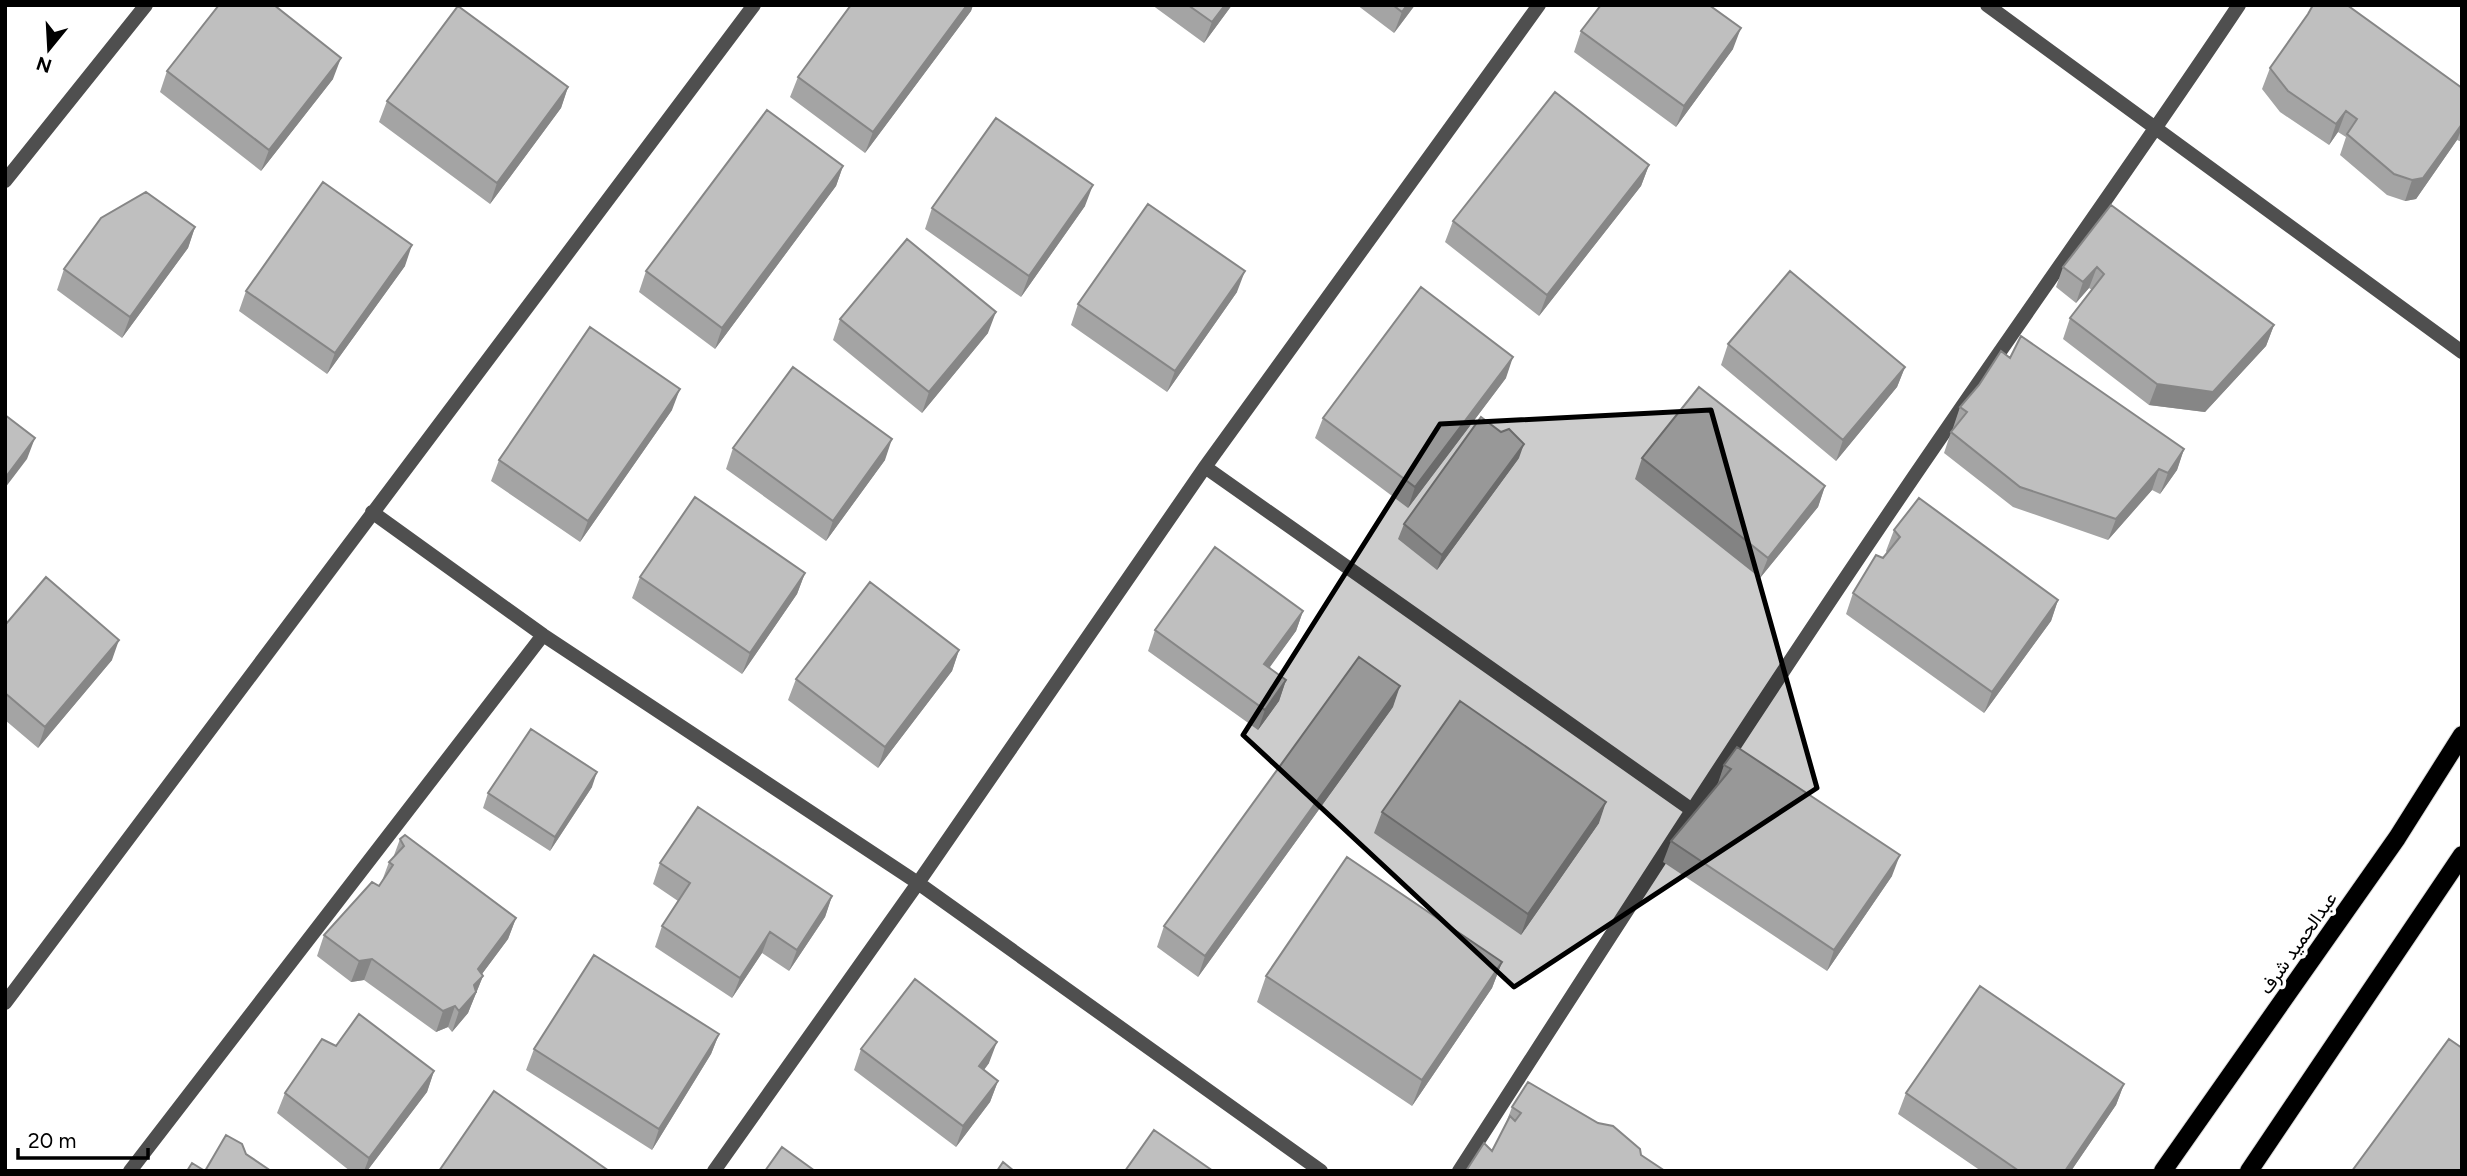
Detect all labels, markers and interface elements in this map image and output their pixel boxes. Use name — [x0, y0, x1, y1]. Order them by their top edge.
north arrow — [14, 14, 84, 84]
text: N — [33, 51, 54, 78]
street label: عبدالحميد شرف — [2254, 887, 2342, 999]
scale bar — [18, 1116, 147, 1160]
text: 20 m — [28, 1128, 76, 1153]

